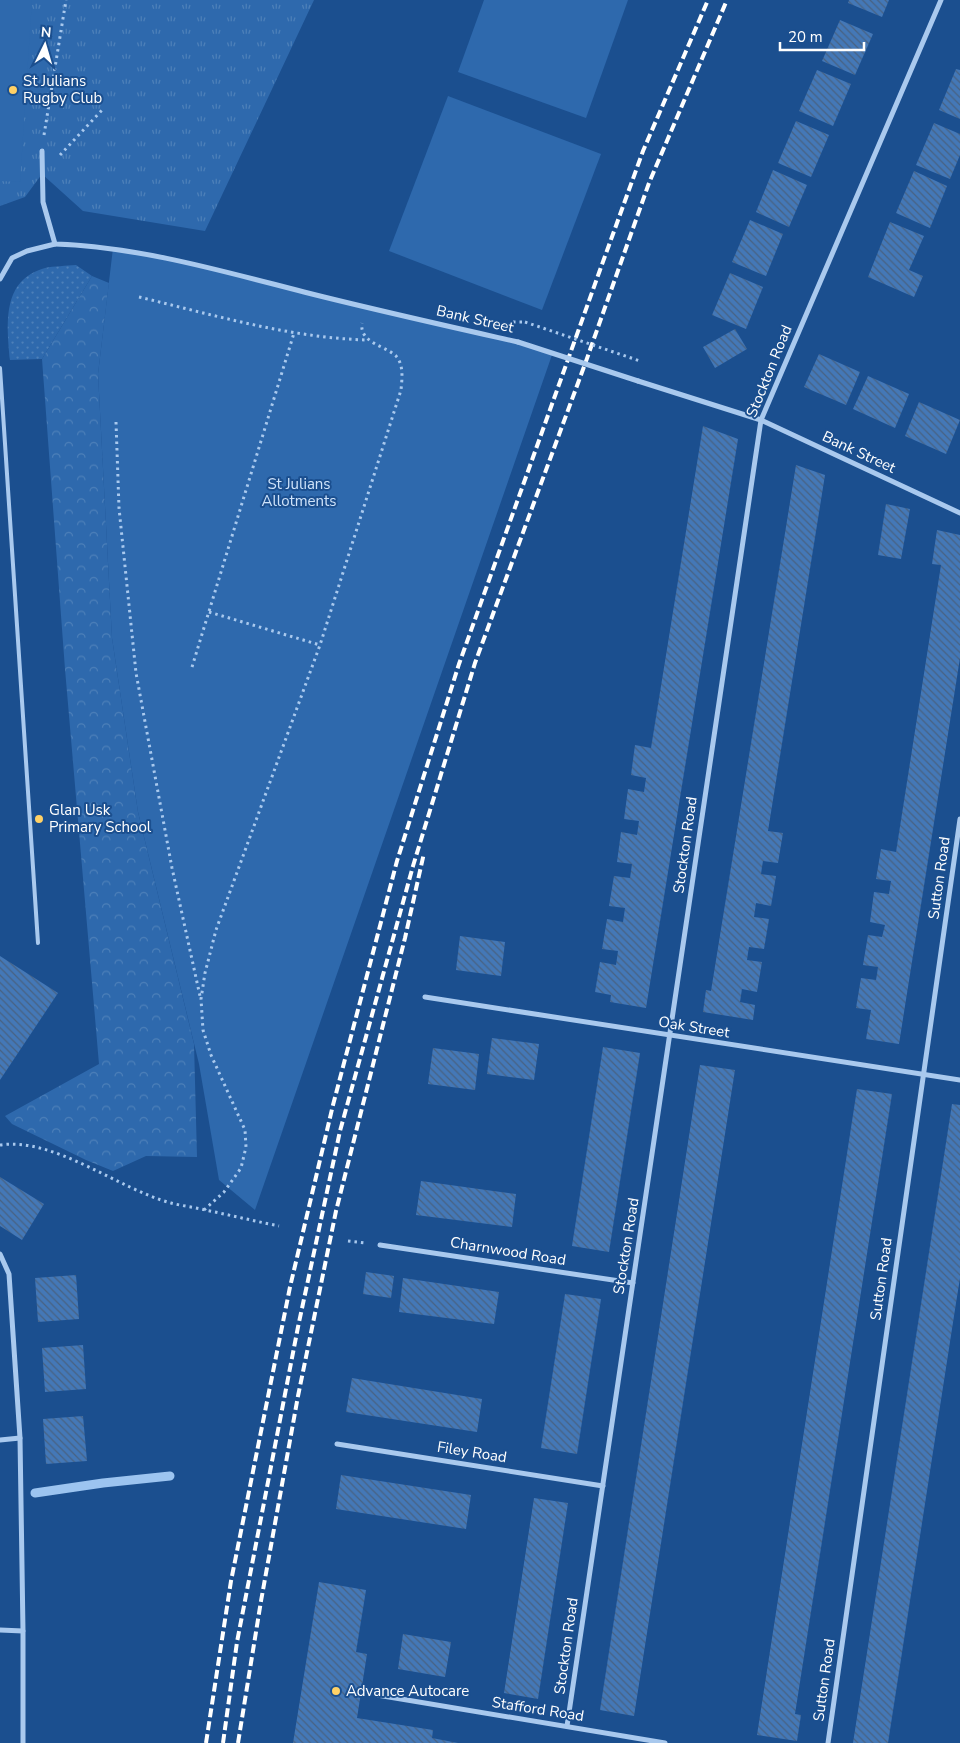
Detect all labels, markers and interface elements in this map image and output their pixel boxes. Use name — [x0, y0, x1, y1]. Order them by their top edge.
north arrow — [20, 20, 70, 70]
scale bar — [780, 20, 864, 52]
text: N — [40, 23, 52, 42]
text: 20 m — [788, 27, 823, 47]
place label: St Julians Rugby Club — [23, 71, 102, 108]
marker: St Julians Rugby Club — [7, 84, 19, 96]
street label: Bank Street — [434, 300, 516, 338]
street label: Stockton Road — [741, 322, 797, 420]
street label: Bank Street — [819, 426, 900, 478]
park label: St Julians Allotments — [261, 474, 337, 511]
street label: Stockton Road — [668, 795, 702, 895]
place label: Glan Usk Primary School — [49, 800, 152, 837]
marker: Glan Usk Primary School — [33, 813, 45, 825]
street label: Sutton Road — [923, 835, 955, 921]
street label: Oak Street — [657, 1012, 732, 1043]
street label: Stockton Road — [608, 1196, 644, 1296]
street label: Charnwood Road — [449, 1232, 567, 1270]
street label: Sutton Road — [865, 1236, 897, 1322]
street label: Filey Road — [436, 1437, 508, 1467]
street label: Stockton Road — [549, 1596, 583, 1696]
street label: Sutton Road — [808, 1637, 840, 1723]
place label: Advance Autocare — [346, 1681, 469, 1701]
marker: Advance Autocare — [330, 1685, 342, 1697]
street label: Stafford Road — [490, 1692, 586, 1726]

